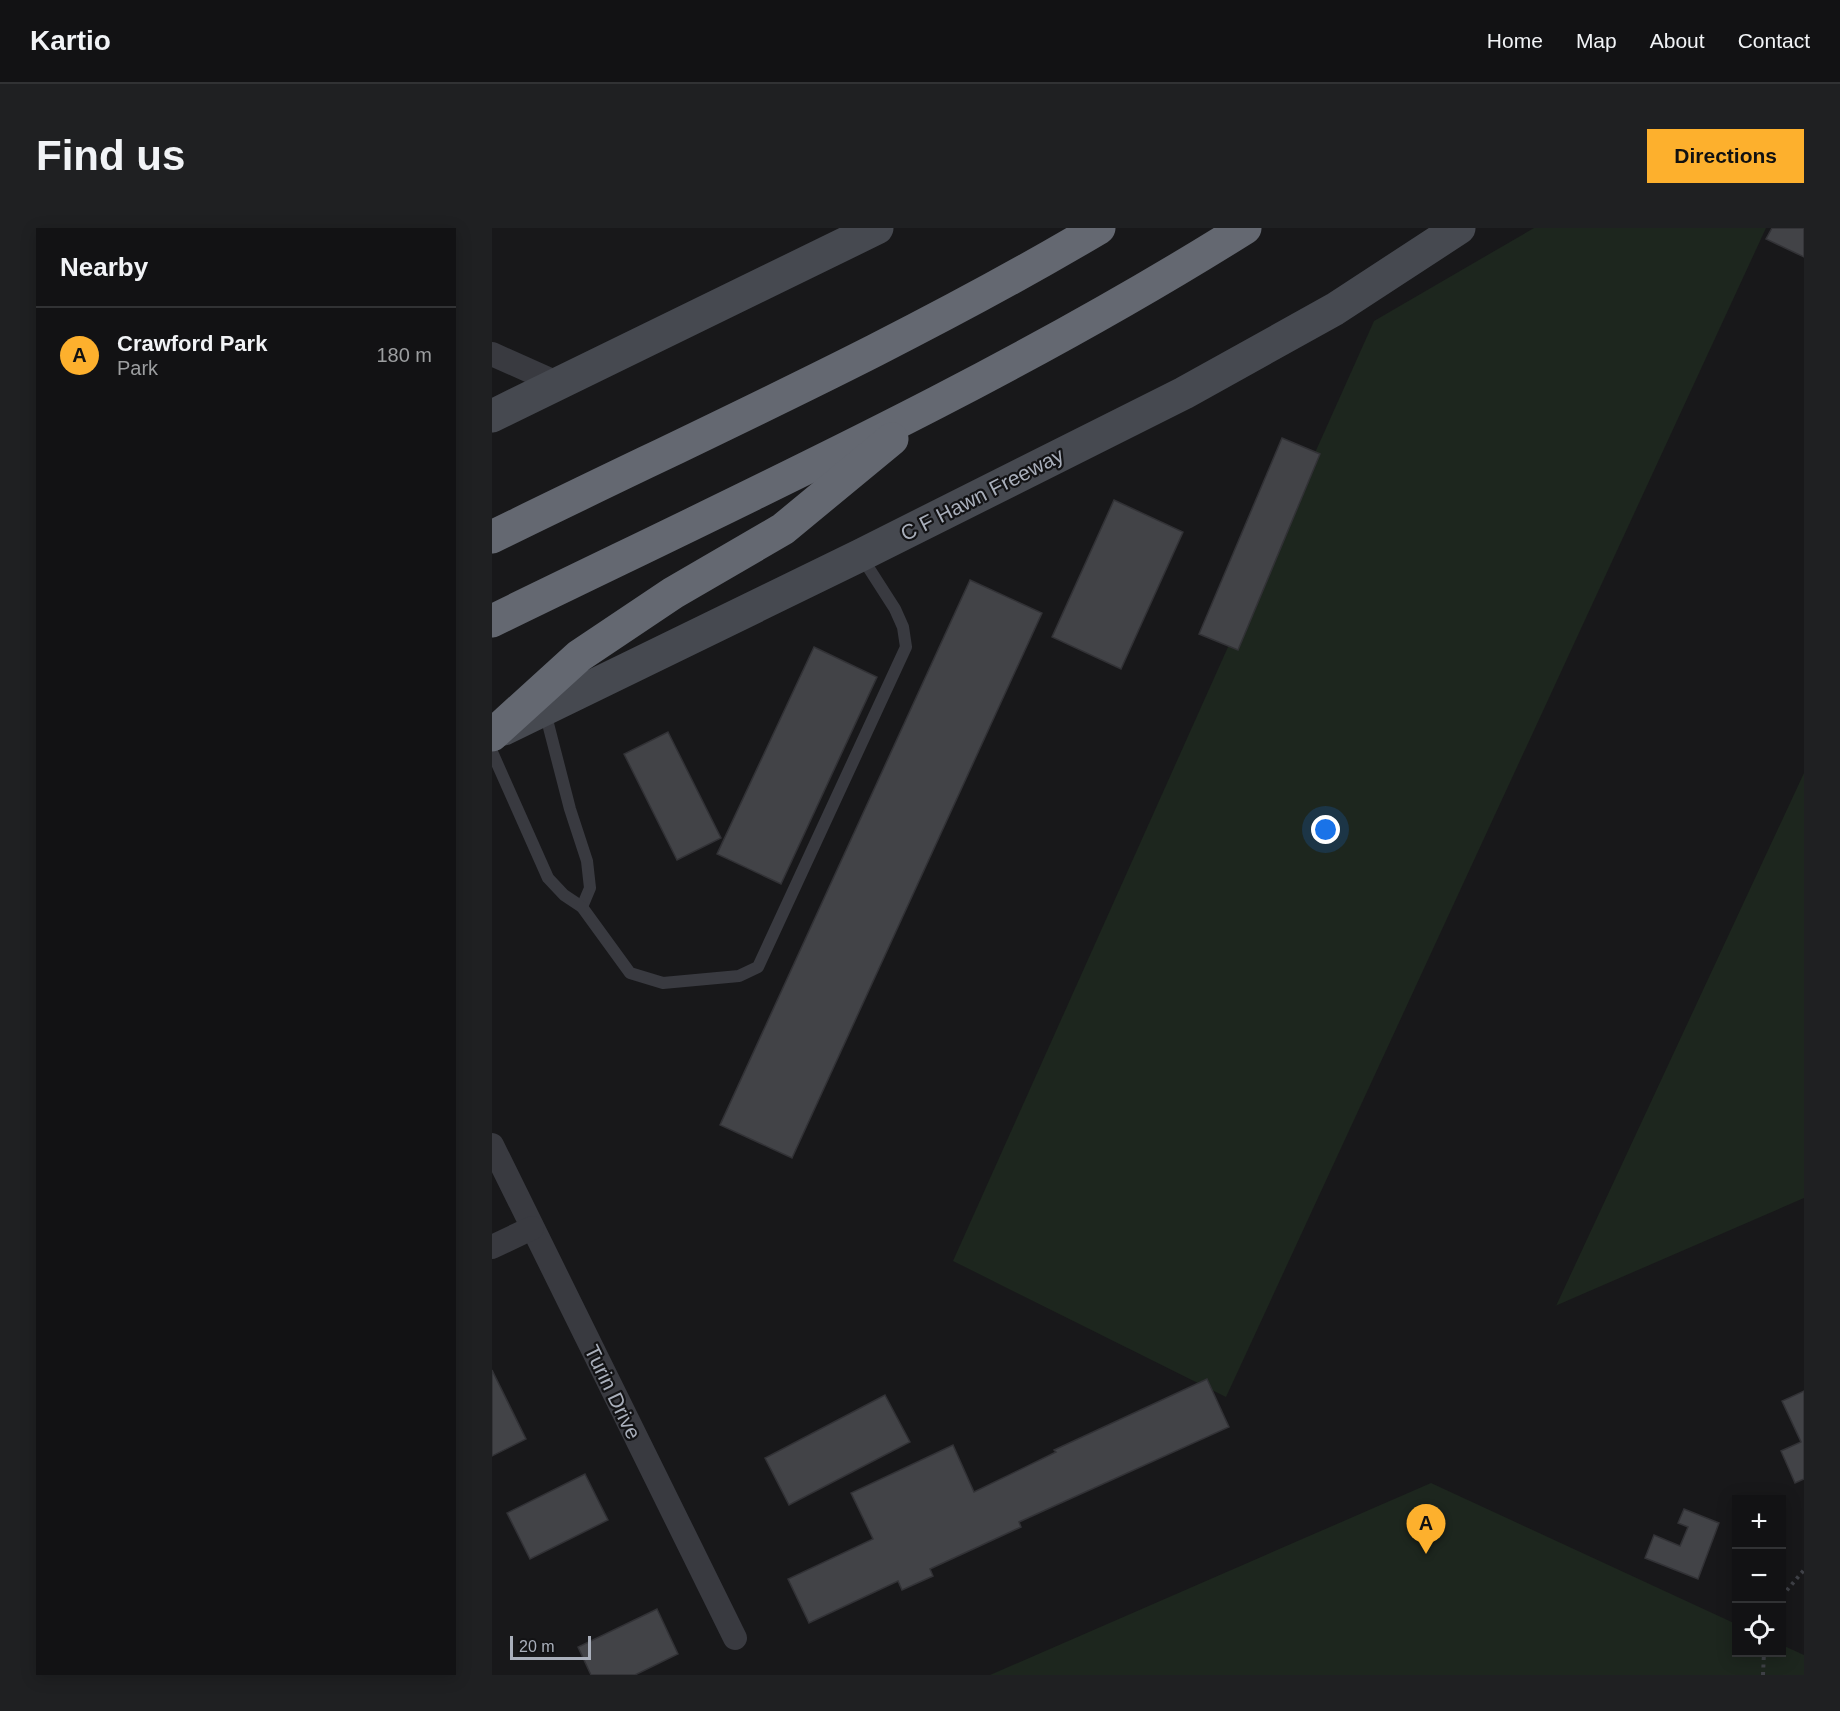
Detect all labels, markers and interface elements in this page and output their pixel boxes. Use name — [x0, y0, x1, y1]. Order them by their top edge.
text: Kartio — [30, 25, 111, 56]
text: Home — [1487, 29, 1543, 52]
text: Map — [1576, 29, 1617, 52]
text: About — [1650, 29, 1705, 52]
text: Contact — [1738, 29, 1810, 52]
button: Directions — [1647, 129, 1804, 183]
text: Find us — [36, 132, 185, 179]
text: Nearby — [60, 252, 148, 282]
text: Crawford Park — [117, 331, 267, 356]
text: A — [72, 344, 87, 366]
text: 180 m — [376, 344, 432, 366]
text: Park — [117, 357, 158, 379]
street label: C F Hawn Freeway — [897, 443, 1068, 545]
your location — [1311, 815, 1340, 844]
street label: Turin Drive — [580, 1341, 646, 1443]
map controls — [1732, 1495, 1786, 1657]
button: + — [1732, 1495, 1786, 1549]
pin: A — [1406, 1504, 1446, 1554]
button: − — [1732, 1549, 1786, 1603]
button: locate — [1732, 1603, 1786, 1657]
scale bar — [510, 1633, 591, 1660]
text: 20 m — [519, 1638, 555, 1655]

